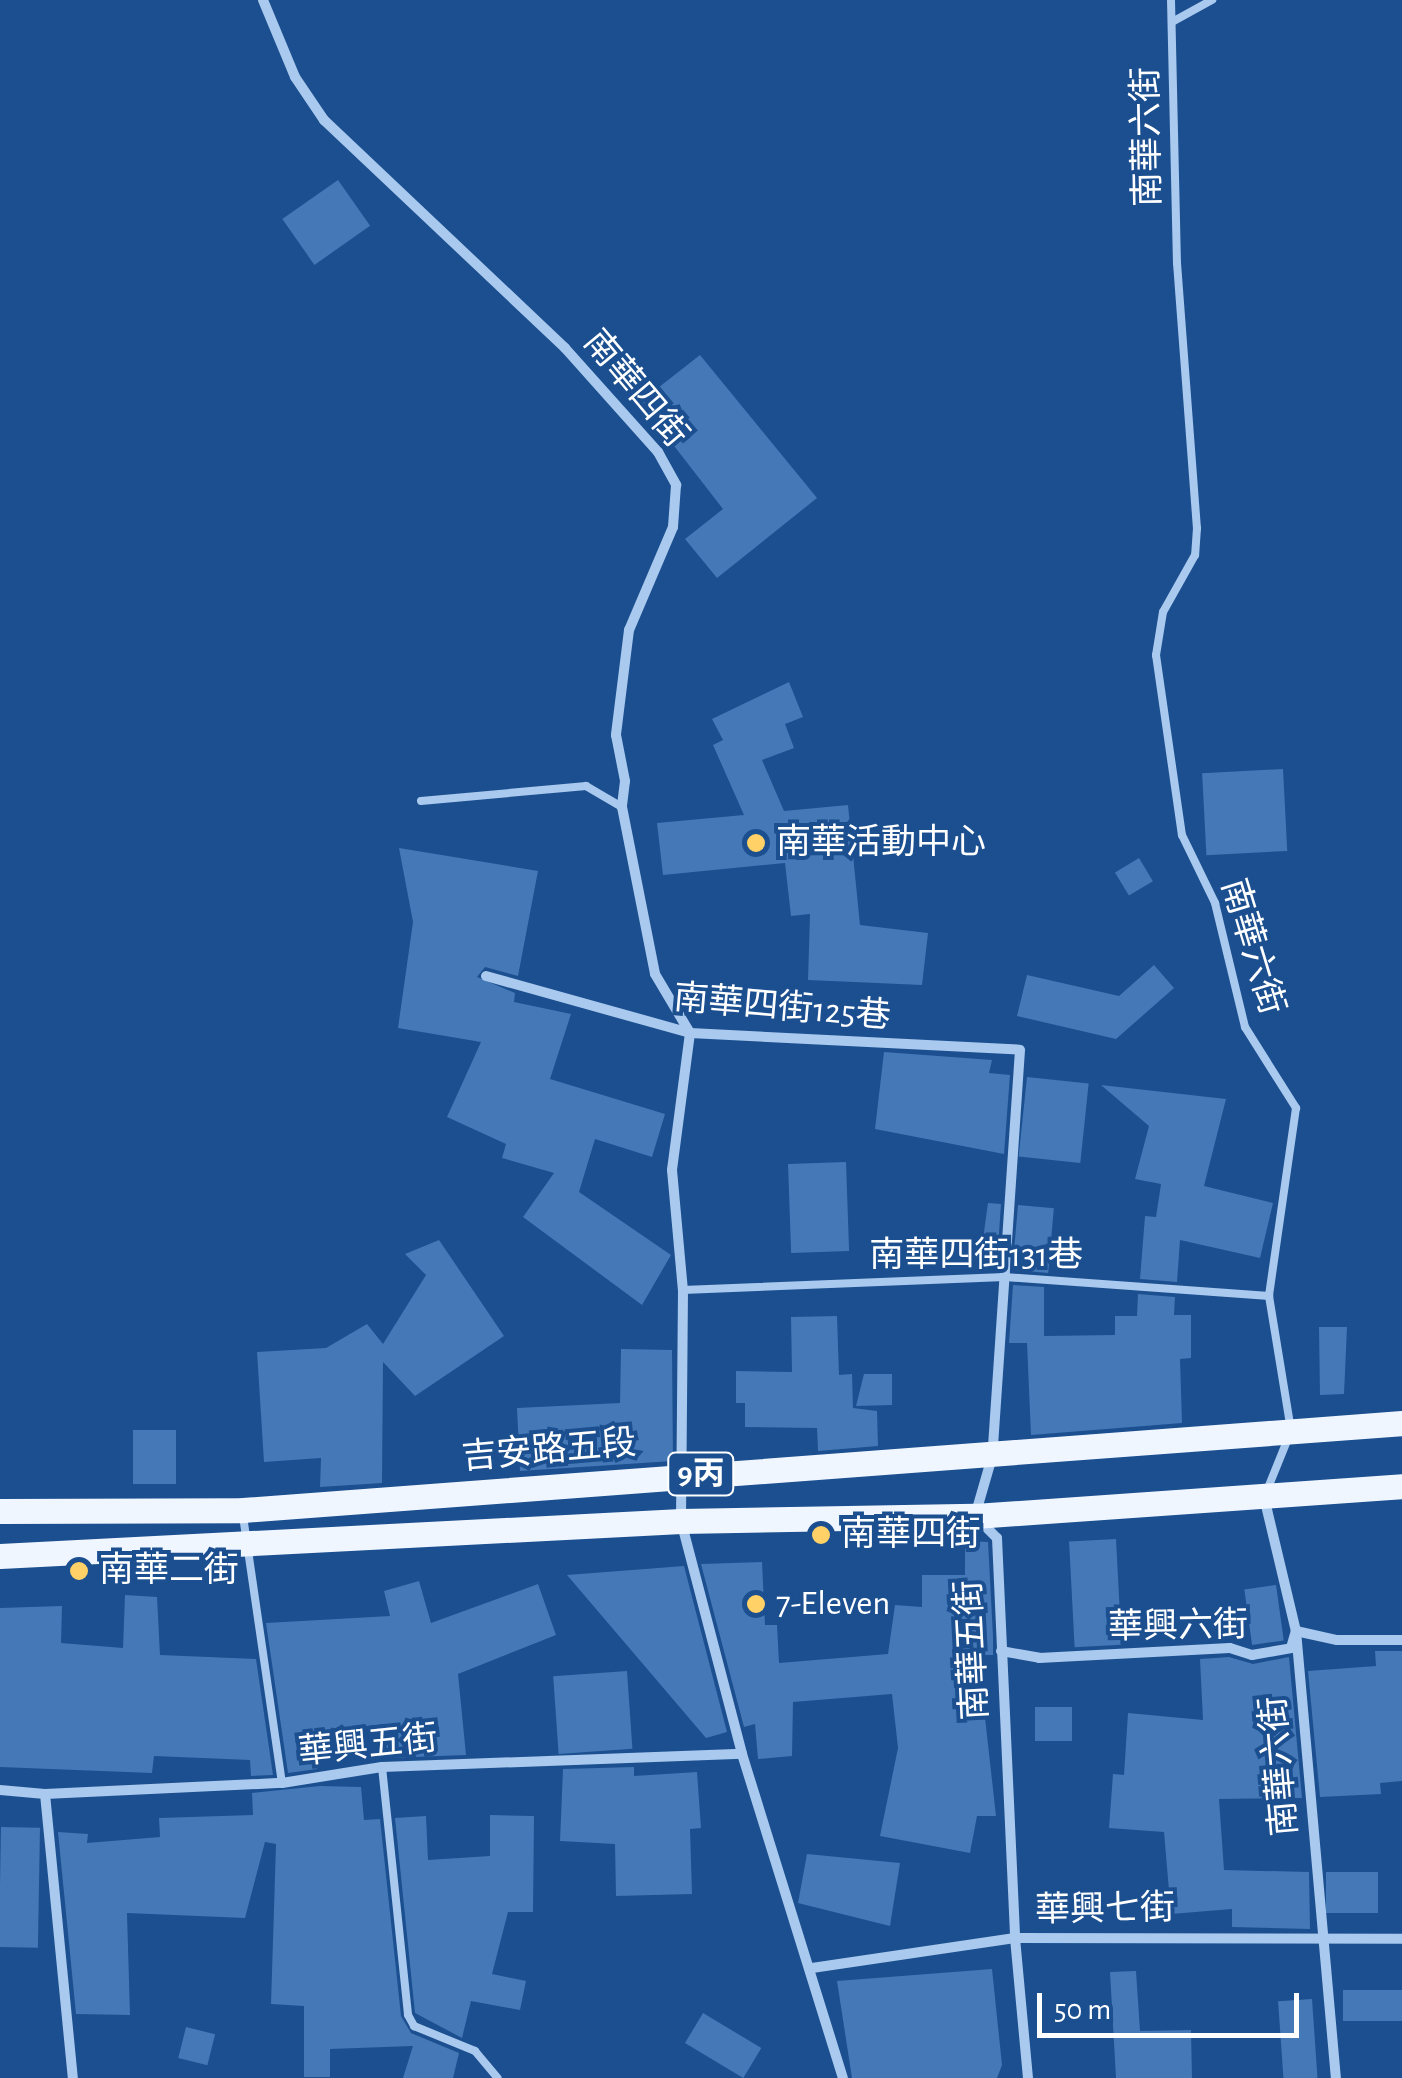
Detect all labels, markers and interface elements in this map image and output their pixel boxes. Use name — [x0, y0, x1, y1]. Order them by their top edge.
street label: 南華六街 — [1126, 67, 1170, 207]
street label: 南華四街 — [574, 322, 696, 456]
place label: 南華活動中心 — [776, 822, 986, 864]
marker: 南華活動中心 — [745, 832, 767, 854]
street label: 南華六街 — [1211, 874, 1293, 1020]
street label: 南華四街125巷 — [672, 978, 892, 1038]
street label: 南華四街131巷 — [869, 1235, 1083, 1277]
street label: 吉安路五段 — [460, 1422, 638, 1480]
road number: 9丙 — [666, 1447, 736, 1501]
place label: 南華四街 — [841, 1514, 981, 1556]
marker: 南華四街 — [810, 1524, 832, 1546]
place label: 南華二街 — [99, 1550, 239, 1592]
marker: 南華二街 — [68, 1560, 90, 1582]
street label: 南華五街 — [948, 1579, 998, 1721]
place label: 7-Eleven — [776, 1583, 890, 1625]
marker: 7-Eleven — [745, 1593, 767, 1615]
street label: 華興六街 — [1108, 1605, 1248, 1649]
street label: 南華六街 — [1253, 1694, 1307, 1838]
street label: 華興五街 — [296, 1718, 440, 1774]
street label: 華興七街 — [1035, 1888, 1175, 1932]
scale bar — [1042, 1973, 1304, 2035]
text: 50 m — [1054, 1995, 1111, 2025]

